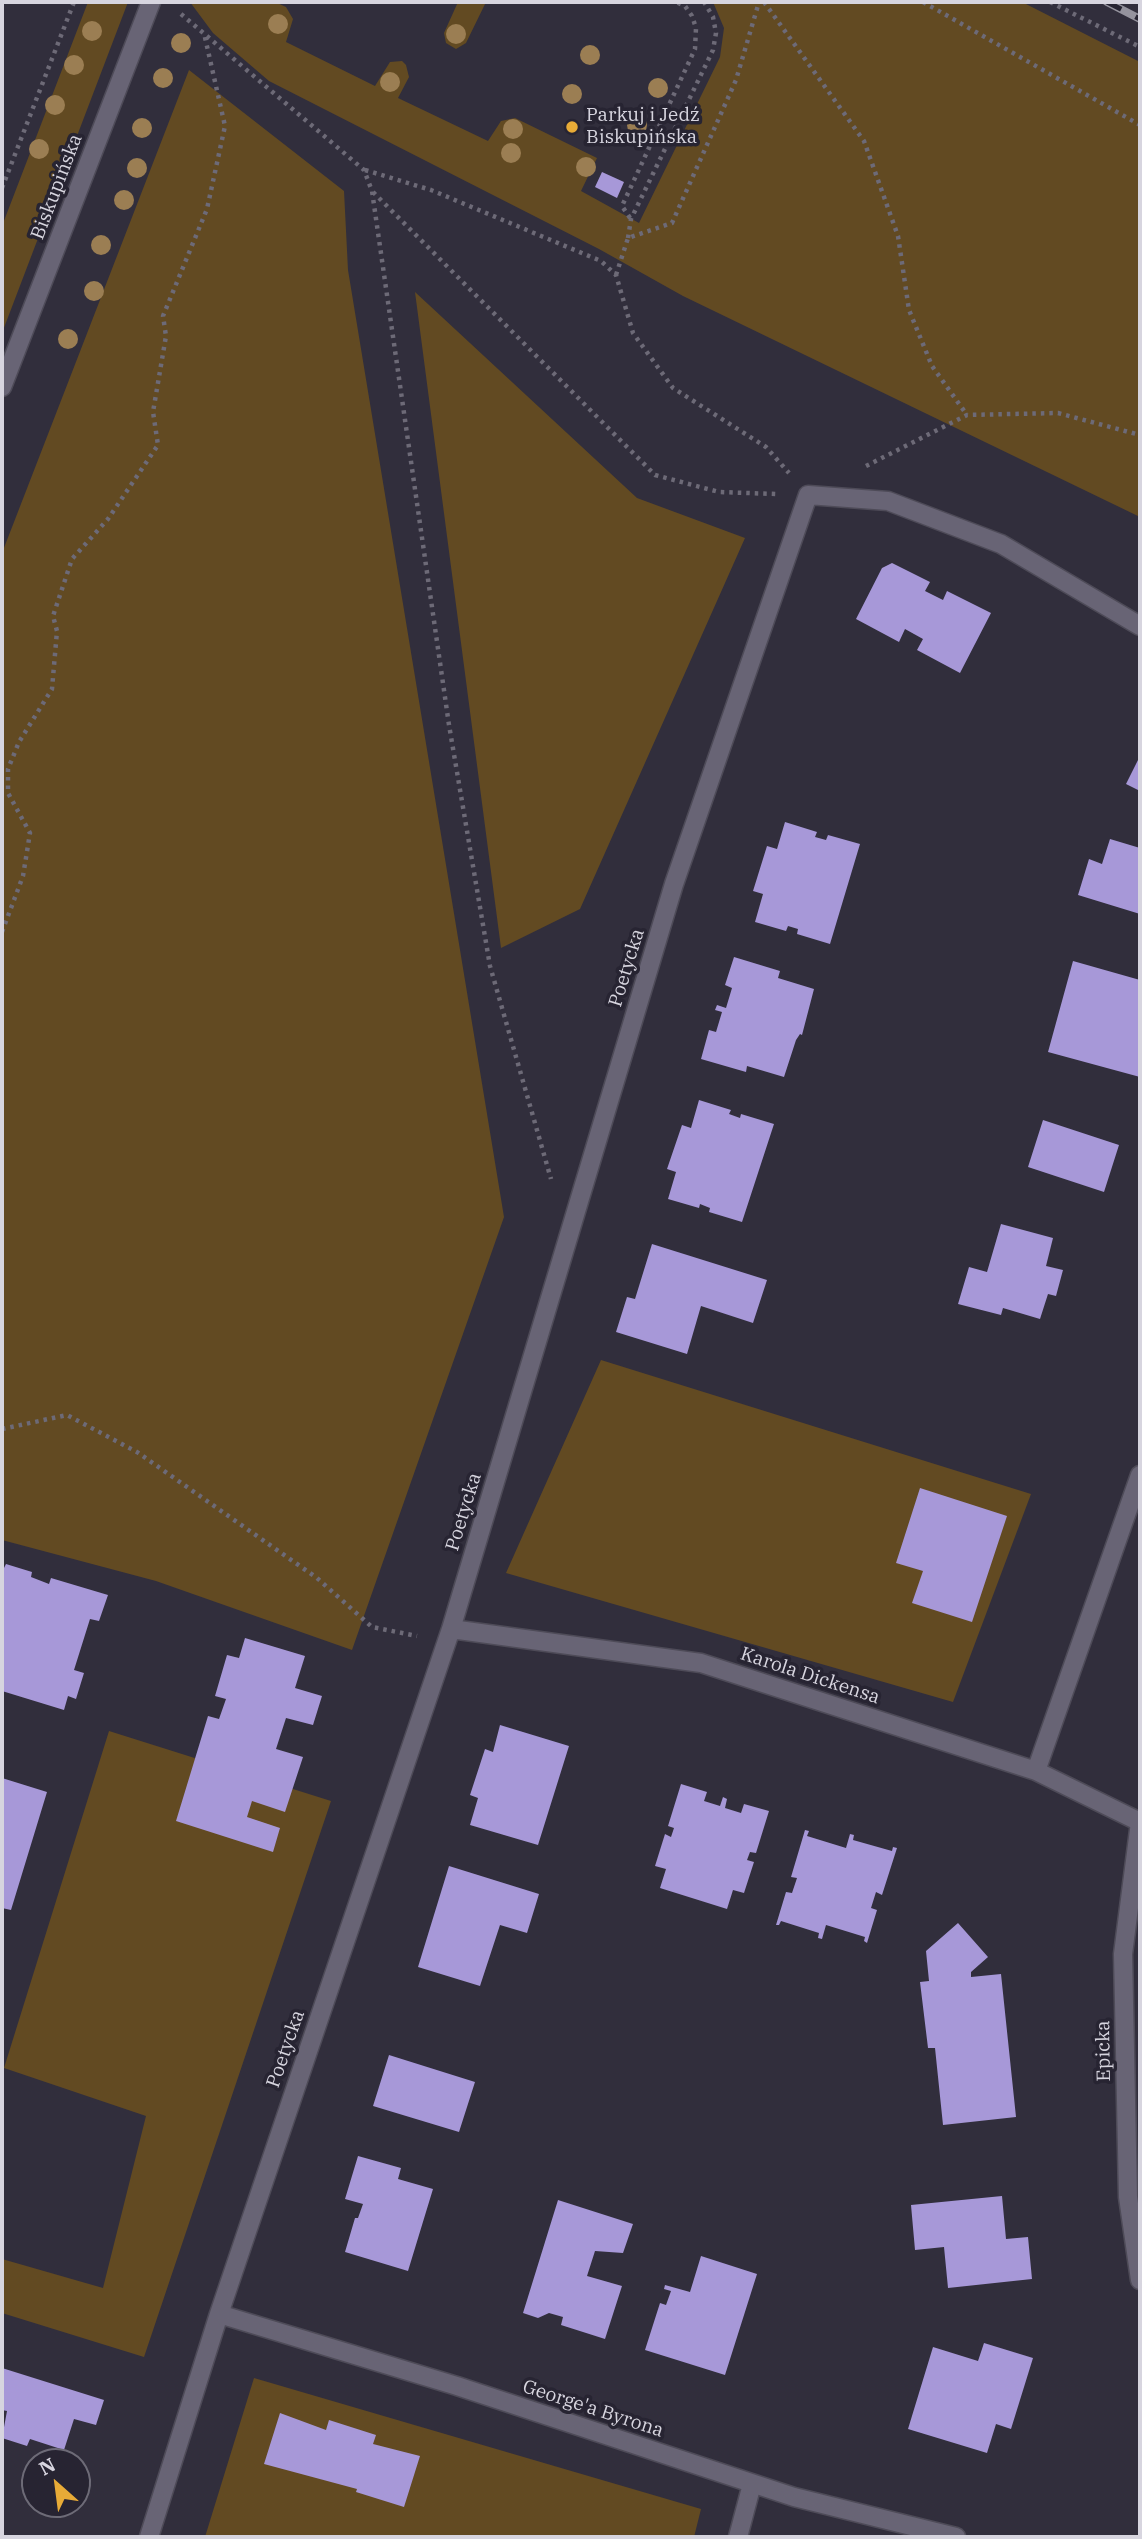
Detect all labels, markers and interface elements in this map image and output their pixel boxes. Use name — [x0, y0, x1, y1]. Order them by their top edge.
place label: Parkuj i Jedź Biskupińska — [586, 105, 700, 149]
marker: Parkuj i Jedź Biskupińska — [564, 119, 580, 135]
street label: Biskupińska — [26, 131, 88, 243]
street label: Poetycka — [604, 926, 650, 1010]
street label: Poetycka — [441, 1470, 487, 1554]
street label: Karola Dickensa — [737, 1643, 883, 1709]
street label: Poetycka — [262, 2007, 310, 2091]
street label: Epicka — [1092, 2020, 1116, 2082]
street label: George'a Byrona — [520, 2375, 666, 2443]
north arrow — [21, 2448, 91, 2518]
text: N — [35, 2452, 59, 2480]

